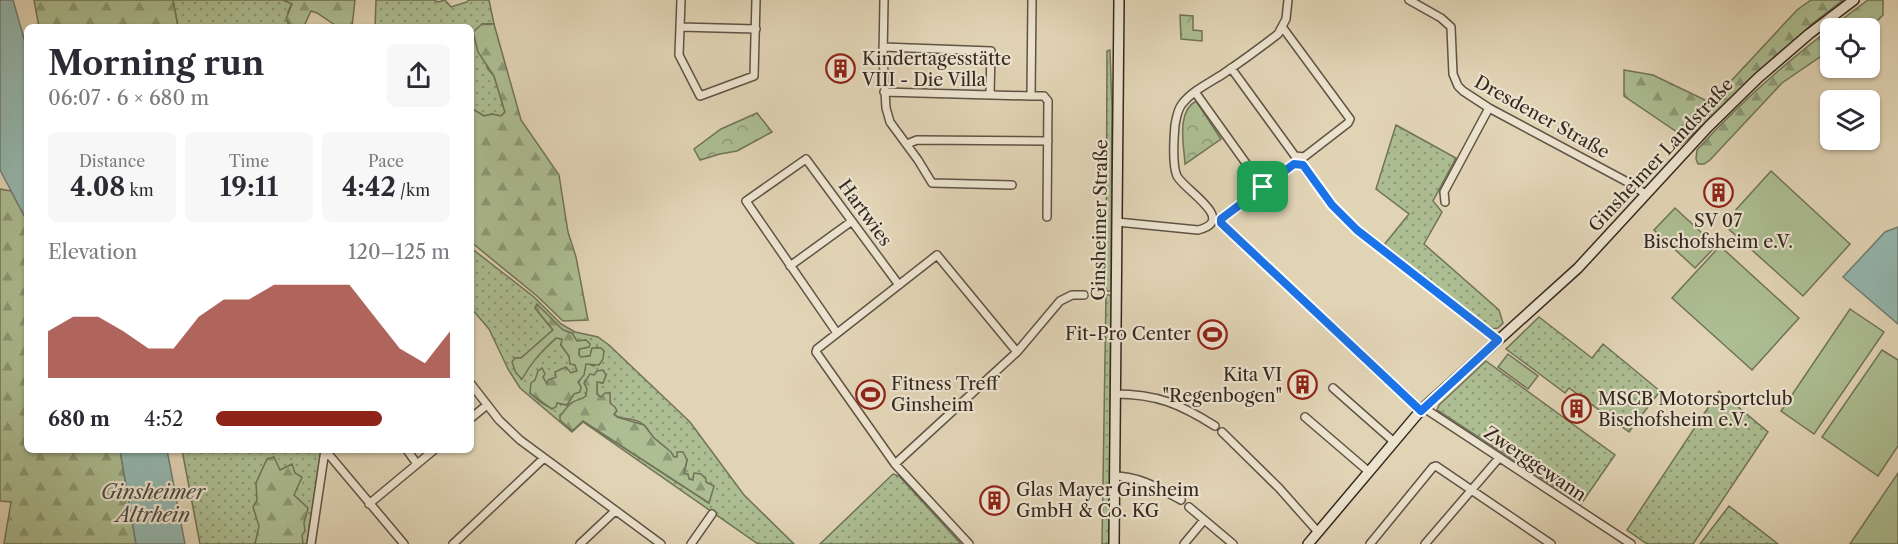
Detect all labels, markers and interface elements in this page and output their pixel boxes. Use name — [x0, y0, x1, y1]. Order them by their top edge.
map controls — [1820, 18, 1880, 150]
button: locate — [1820, 18, 1880, 78]
text: Morning run — [48, 43, 264, 84]
button: share — [387, 44, 450, 107]
place label: Kindertagesstätte VIII - Die Villa — [861, 48, 1011, 91]
building icon: Kindertagesstätte VIII - Die Villa — [825, 53, 857, 85]
street label: Dresdener Straße — [1471, 71, 1613, 163]
street label: Ginsheimer Landstraße — [1584, 74, 1738, 236]
text: 06:07 · 6 × 680 m — [48, 86, 209, 110]
button: layers — [1820, 90, 1880, 150]
street label: Ginsheimer Straße — [1088, 139, 1112, 301]
text: Distance — [79, 151, 145, 171]
text: Time — [229, 151, 269, 171]
text: Pace — [368, 151, 404, 171]
pin — [1237, 161, 1288, 212]
icon: arrive — [1246, 170, 1279, 203]
text: 4.08 — [70, 171, 125, 203]
text: 19:11 — [220, 171, 278, 203]
text: 4:42 — [342, 171, 396, 203]
street label: Hartwies — [833, 175, 897, 251]
building icon: SV 07 Bischofsheim e.V. — [1702, 176, 1734, 208]
text: km — [125, 180, 154, 200]
text: /km — [396, 180, 430, 200]
place label: SV 07 Bischofsheim e.V. — [1643, 210, 1793, 253]
text: Elevation — [48, 240, 137, 264]
text: 120–125 m — [348, 240, 450, 264]
sports icon: Fit-Pro Center — [1196, 318, 1228, 350]
place label: Fit-Pro Center — [1065, 323, 1191, 345]
place label: Kita VI "Regenbogen" — [1162, 364, 1282, 407]
building icon: Kita VI "Regenbogen" — [1287, 369, 1319, 401]
place label: Fitness Treff Ginsheim — [891, 373, 1001, 416]
sports icon: Fitness Treff Ginsheim — [854, 378, 886, 410]
place label: MSCB Motorsportclub Bischofsheim e.V. — [1598, 388, 1793, 431]
building icon: MSCB Motorsportclub Bischofsheim e.V. — [1561, 393, 1593, 425]
text: 680 m — [48, 407, 110, 431]
text: 4:52 — [144, 407, 184, 431]
street label: Zwerggewann — [1480, 422, 1590, 506]
place label: Glas Mayer Ginsheim GmbH & Co. KG — [1016, 479, 1200, 522]
water label: Ginsheimer Altrhein — [101, 480, 207, 527]
building icon: Glas Mayer Ginsheim GmbH & Co. KG — [979, 484, 1011, 516]

